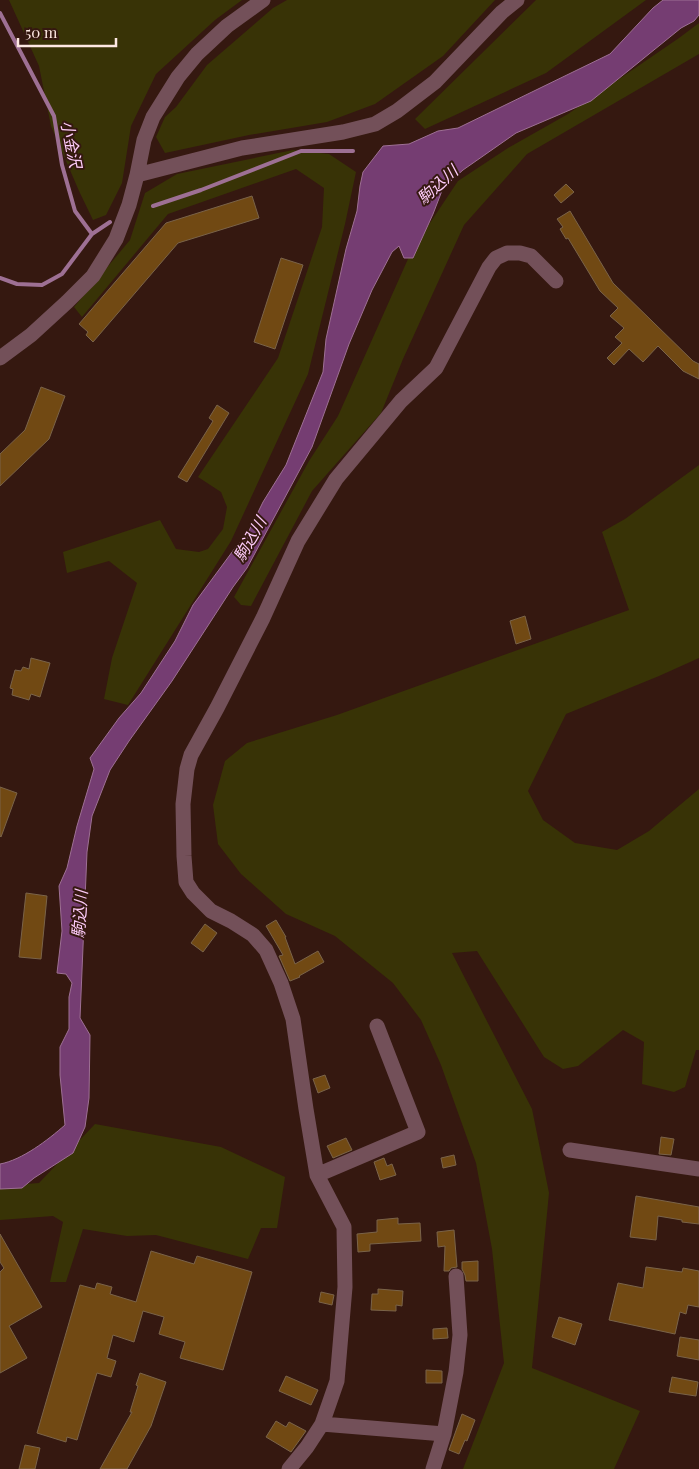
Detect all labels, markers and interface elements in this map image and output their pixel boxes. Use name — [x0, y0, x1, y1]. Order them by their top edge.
scale bar — [18, 15, 115, 47]
text: 50 m — [25, 22, 58, 42]
water label: 小金沢 — [57, 118, 87, 172]
water label: 駒込川 — [412, 159, 463, 208]
water label: 駒込川 — [228, 511, 271, 565]
water label: 駒込川 — [67, 887, 91, 939]

